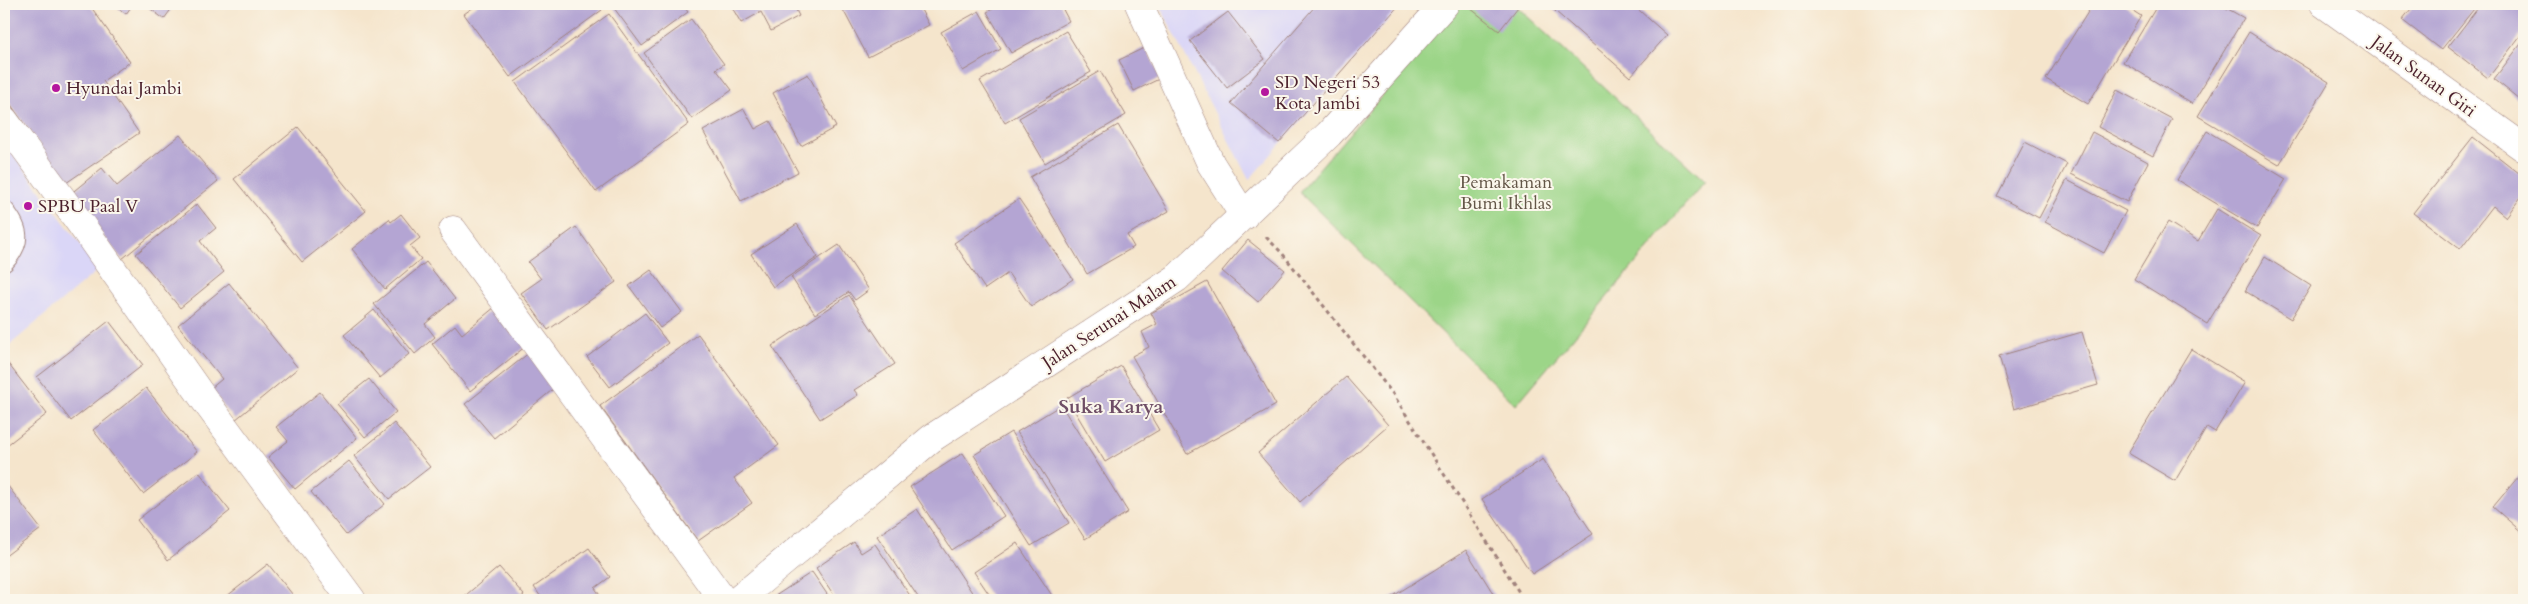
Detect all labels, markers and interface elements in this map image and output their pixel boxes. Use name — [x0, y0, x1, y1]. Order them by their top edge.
street label: Jalan Sunan Giri — [2364, 28, 2481, 123]
place label: SD Negeri 53 Kota Jambi — [1275, 70, 1380, 116]
place label: Hyundai Jambi — [66, 76, 182, 101]
marker: Hyundai Jambi — [50, 82, 62, 94]
marker: SD Negeri 53 Kota Jambi — [1259, 86, 1271, 98]
park label: Pemakaman Bumi Ikhlas — [1460, 170, 1553, 216]
place label: SPBU Paal V — [38, 194, 139, 219]
marker: SPBU Paal V — [22, 200, 34, 212]
street label: Jalan Serunai Malam — [1035, 269, 1182, 377]
district label: Suka Karya — [1059, 393, 1164, 420]

